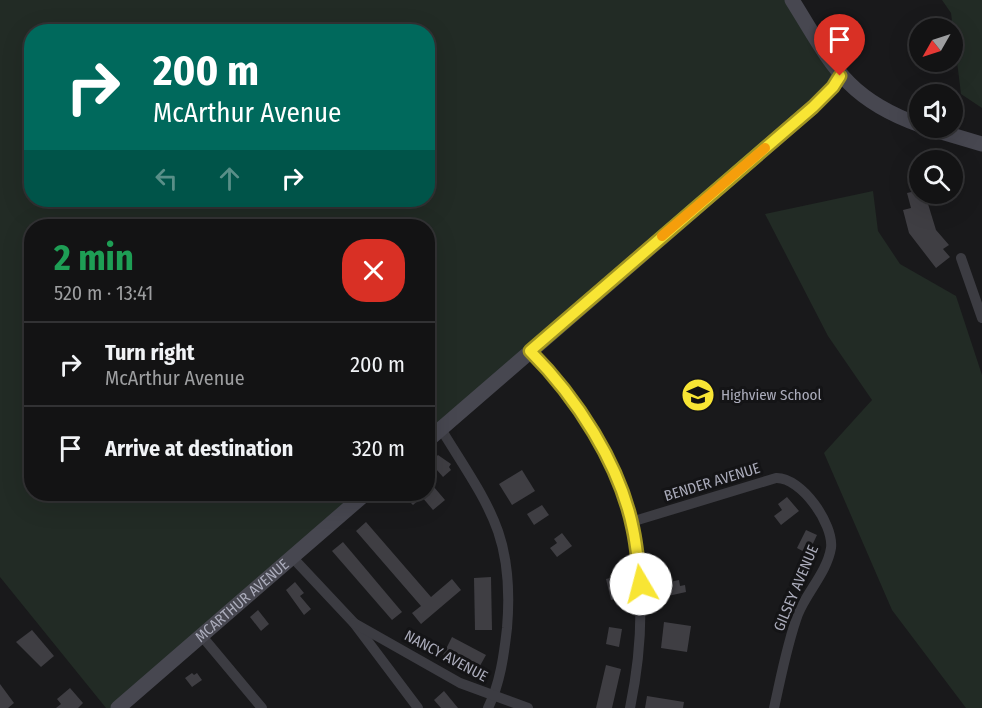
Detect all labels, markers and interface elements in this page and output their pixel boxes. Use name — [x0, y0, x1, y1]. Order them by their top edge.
pin — [814, 14, 865, 76]
north arrow — [909, 18, 963, 72]
map controls — [909, 18, 963, 204]
icon: arrive — [823, 23, 856, 56]
text: 200 m — [153, 46, 259, 96]
icon: right — [54, 48, 132, 126]
button: sound — [909, 84, 963, 138]
text: McArthur Avenue — [153, 97, 341, 129]
button: search — [909, 150, 963, 204]
icon: left — [150, 162, 183, 195]
icon: ahead — [213, 162, 246, 195]
icon: right — [276, 162, 309, 195]
text: 2 min — [54, 236, 134, 280]
button: close — [342, 239, 405, 302]
text: 520 m · 13:41 — [54, 281, 153, 305]
text: Turn right — [105, 339, 194, 366]
icon: right — [54, 348, 87, 381]
text: 200 m — [350, 351, 405, 378]
text: McArthur Avenue — [105, 366, 245, 390]
school or university icon: Highview School — [680, 377, 716, 413]
place label: Highview School — [721, 386, 821, 404]
icon: arrive — [54, 432, 87, 465]
text: Arrive at destination — [105, 435, 293, 462]
text: 320 m — [352, 435, 405, 462]
street label: BENDER AVENUE — [662, 459, 762, 505]
street label: GILSEY AVENUE — [770, 542, 822, 634]
position arrow — [609, 552, 673, 616]
street label: MCARTHUR AVENUE — [192, 555, 292, 646]
street label: NANCY AVENUE — [401, 627, 491, 685]

